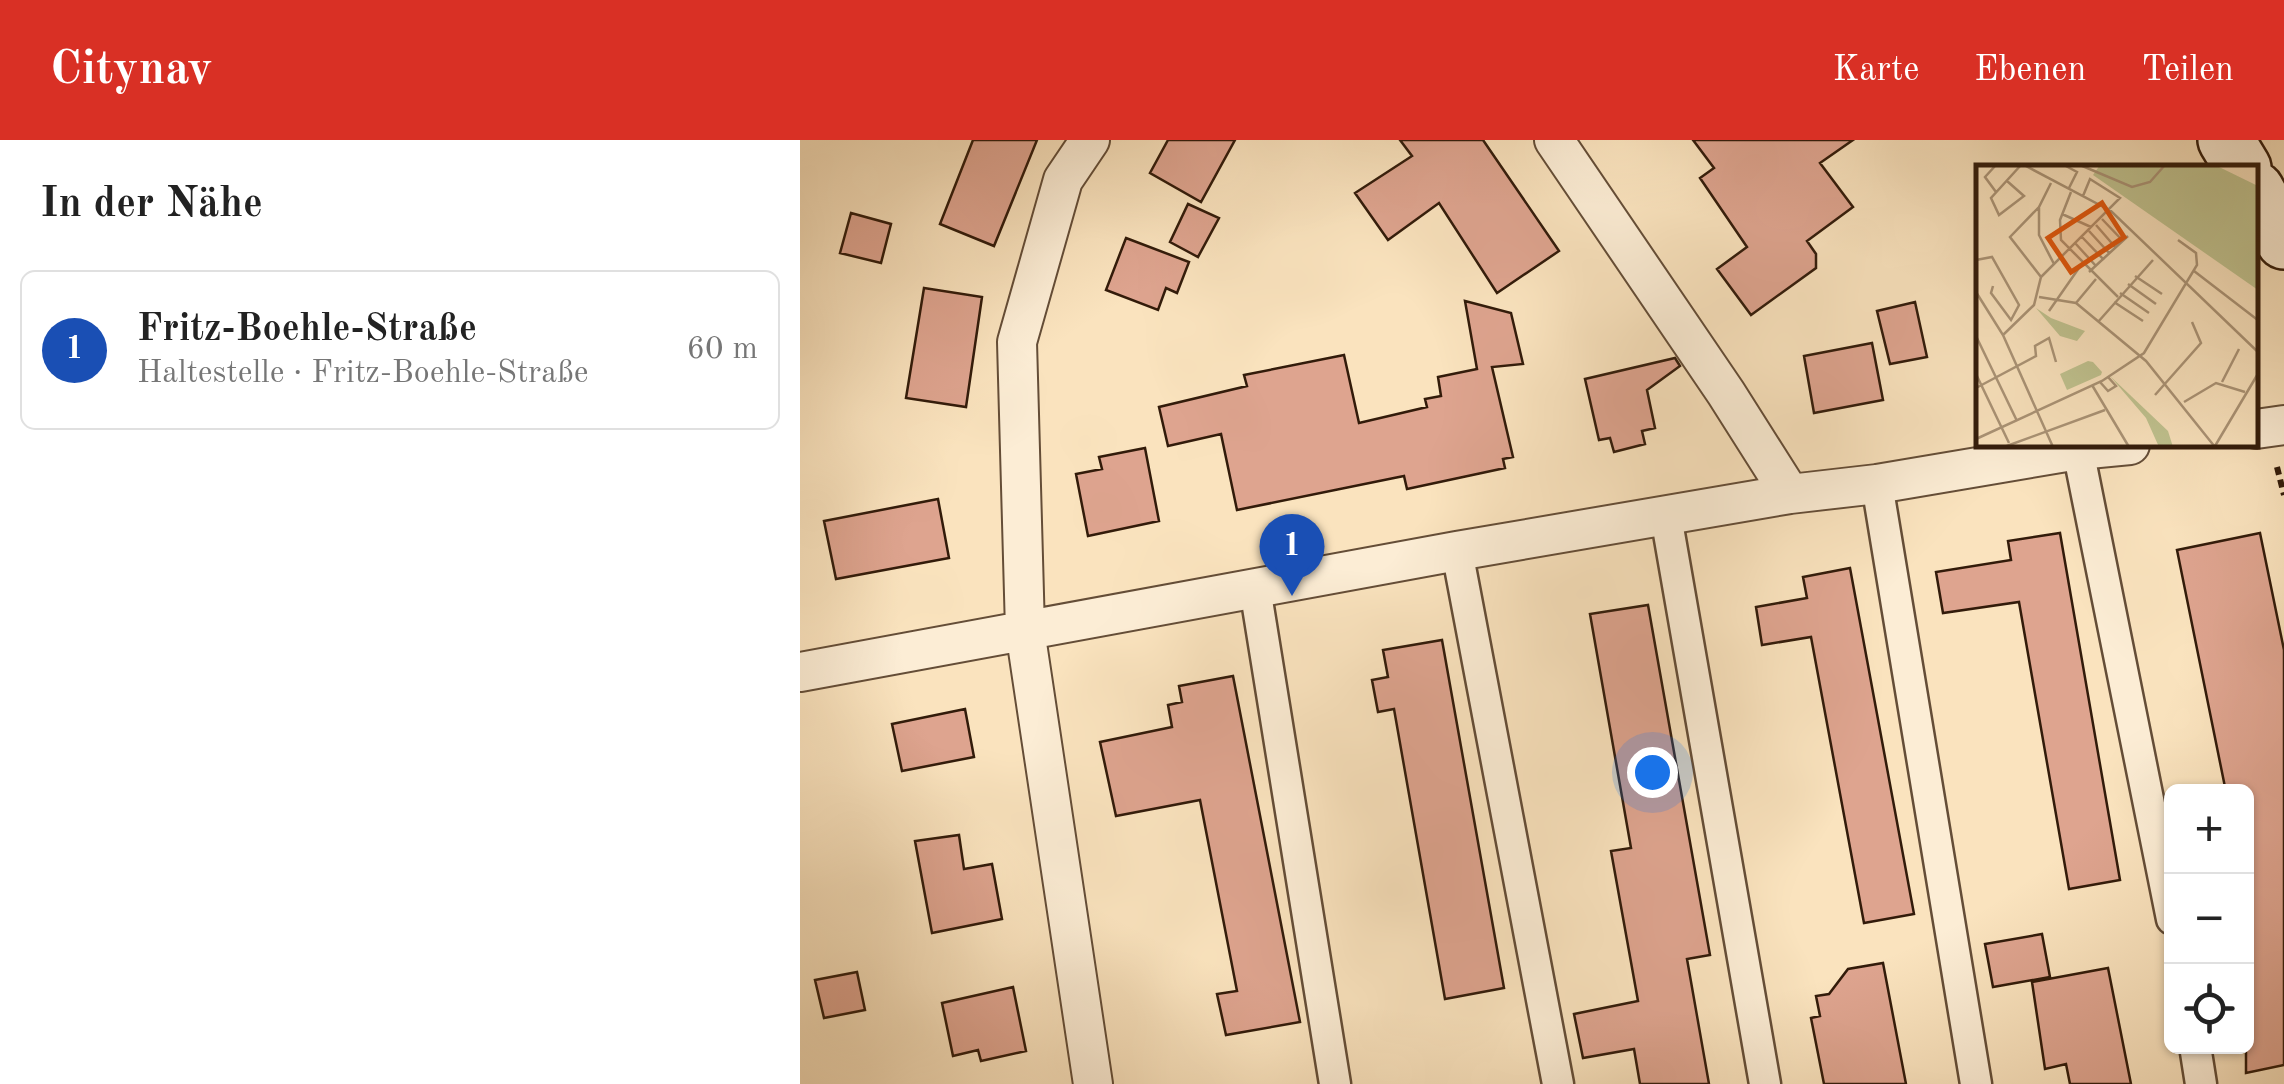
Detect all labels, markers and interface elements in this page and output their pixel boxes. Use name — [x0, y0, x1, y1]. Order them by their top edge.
text: Citynav — [50, 46, 213, 94]
text: Karte — [1833, 53, 1919, 88]
text: Ebenen — [1974, 53, 2086, 88]
text: Teilen — [2141, 53, 2234, 88]
inset map — [1976, 165, 2259, 448]
text: In der Nähe — [40, 184, 263, 226]
text: Fritz-Boehle-Straße — [137, 311, 477, 349]
text: 1 — [65, 334, 84, 366]
text: 60 m — [687, 334, 758, 366]
text: Haltestelle · Fritz-Boehle-Straße — [137, 358, 589, 390]
pin: 1 — [1260, 514, 1324, 596]
your location — [1627, 747, 1678, 798]
map controls — [2164, 784, 2254, 1054]
button: + — [2164, 784, 2254, 874]
button: − — [2164, 874, 2254, 964]
button: locate — [2164, 964, 2254, 1054]

